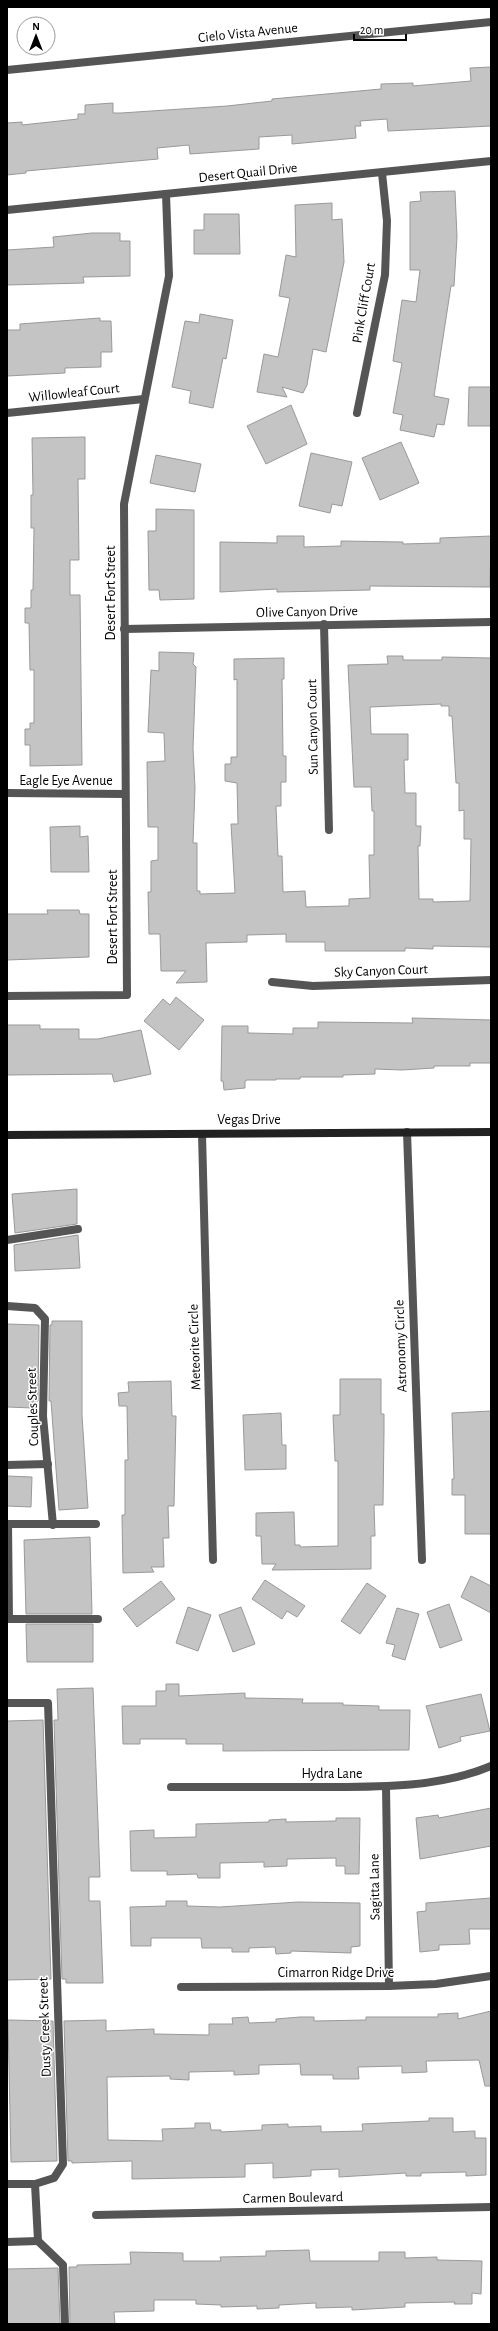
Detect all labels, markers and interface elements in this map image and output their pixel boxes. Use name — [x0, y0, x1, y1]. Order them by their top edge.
north arrow — [16, 16, 56, 56]
scale bar — [354, 16, 406, 42]
text: N — [32, 21, 40, 32]
street label: Cielo Vista Avenue — [197, 21, 299, 45]
text: 20 m — [360, 24, 383, 36]
street label: Desert Quail Drive — [198, 161, 298, 185]
street label: Pink Cliff Court — [350, 261, 378, 344]
street label: Willowleaf Court — [28, 381, 121, 405]
street label: Desert Fort Street — [104, 545, 118, 641]
street label: Olive Canyon Drive — [256, 604, 358, 620]
street label: Sun Canyon Court — [305, 679, 321, 775]
street label: Eagle Eye Avenue — [19, 774, 113, 788]
street label: Desert Fort Street — [106, 869, 120, 965]
street label: Sky Canyon Court — [334, 962, 429, 980]
street label: Vegas Drive — [217, 1113, 281, 1127]
street label: Astronomy Circle — [392, 1299, 410, 1393]
street label: Meteorite Circle — [187, 1304, 203, 1390]
street label: Couples Street — [25, 1367, 41, 1446]
street label: Hydra Lane — [301, 1767, 363, 1781]
street label: Sagitta Lane — [367, 1854, 383, 1920]
street label: Cimarron Ridge Drive — [278, 1966, 394, 1980]
street label: Dusty Creek Street — [36, 1976, 54, 2077]
street label: Carmen Boulevard — [243, 2190, 343, 2206]

